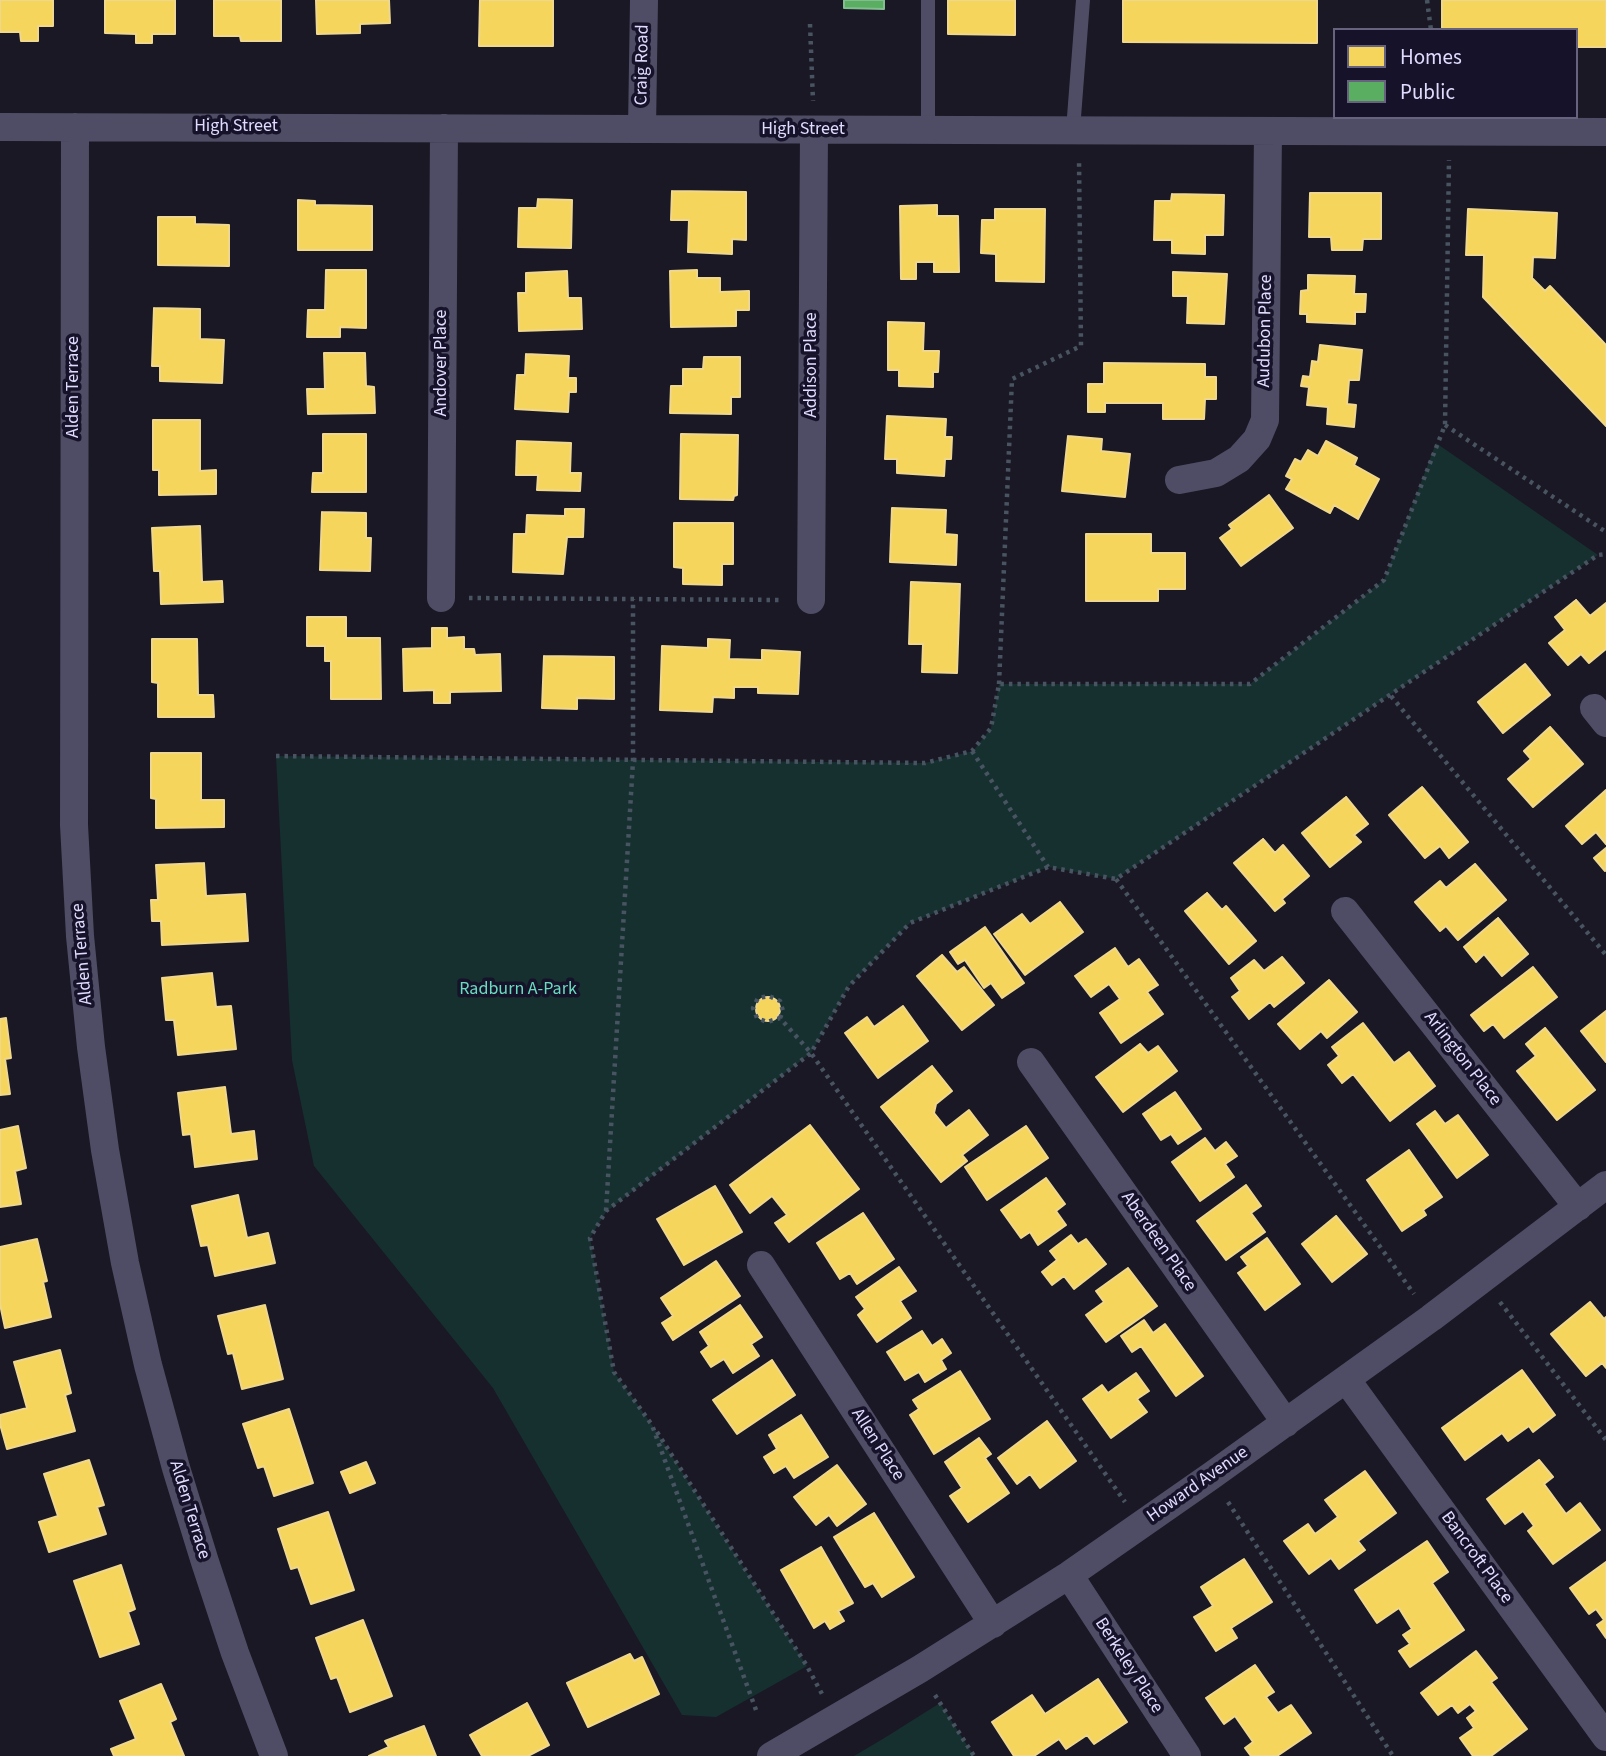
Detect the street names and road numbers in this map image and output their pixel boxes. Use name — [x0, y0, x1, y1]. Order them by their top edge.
street label: Craig Road — [631, 24, 655, 106]
street label: High Street — [194, 116, 278, 138]
street label: High Street — [761, 119, 845, 141]
street label: Audubon Place — [1254, 274, 1278, 388]
street label: Andover Place — [431, 309, 453, 417]
street label: Addison Place — [801, 312, 823, 418]
street label: Alden Terrace — [63, 336, 85, 438]
street label: Alden Terrace — [68, 902, 98, 1006]
street label: Arlington Place — [1419, 1008, 1505, 1110]
street label: Aberdeen Place — [1116, 1188, 1200, 1296]
street label: Allen Place — [846, 1405, 908, 1485]
street label: Howard Avenue — [1143, 1442, 1253, 1528]
street label: Alden Terrace — [164, 1458, 214, 1562]
street label: Bancroft Place — [1435, 1508, 1517, 1608]
street label: Berkeley Place — [1089, 1614, 1167, 1718]

